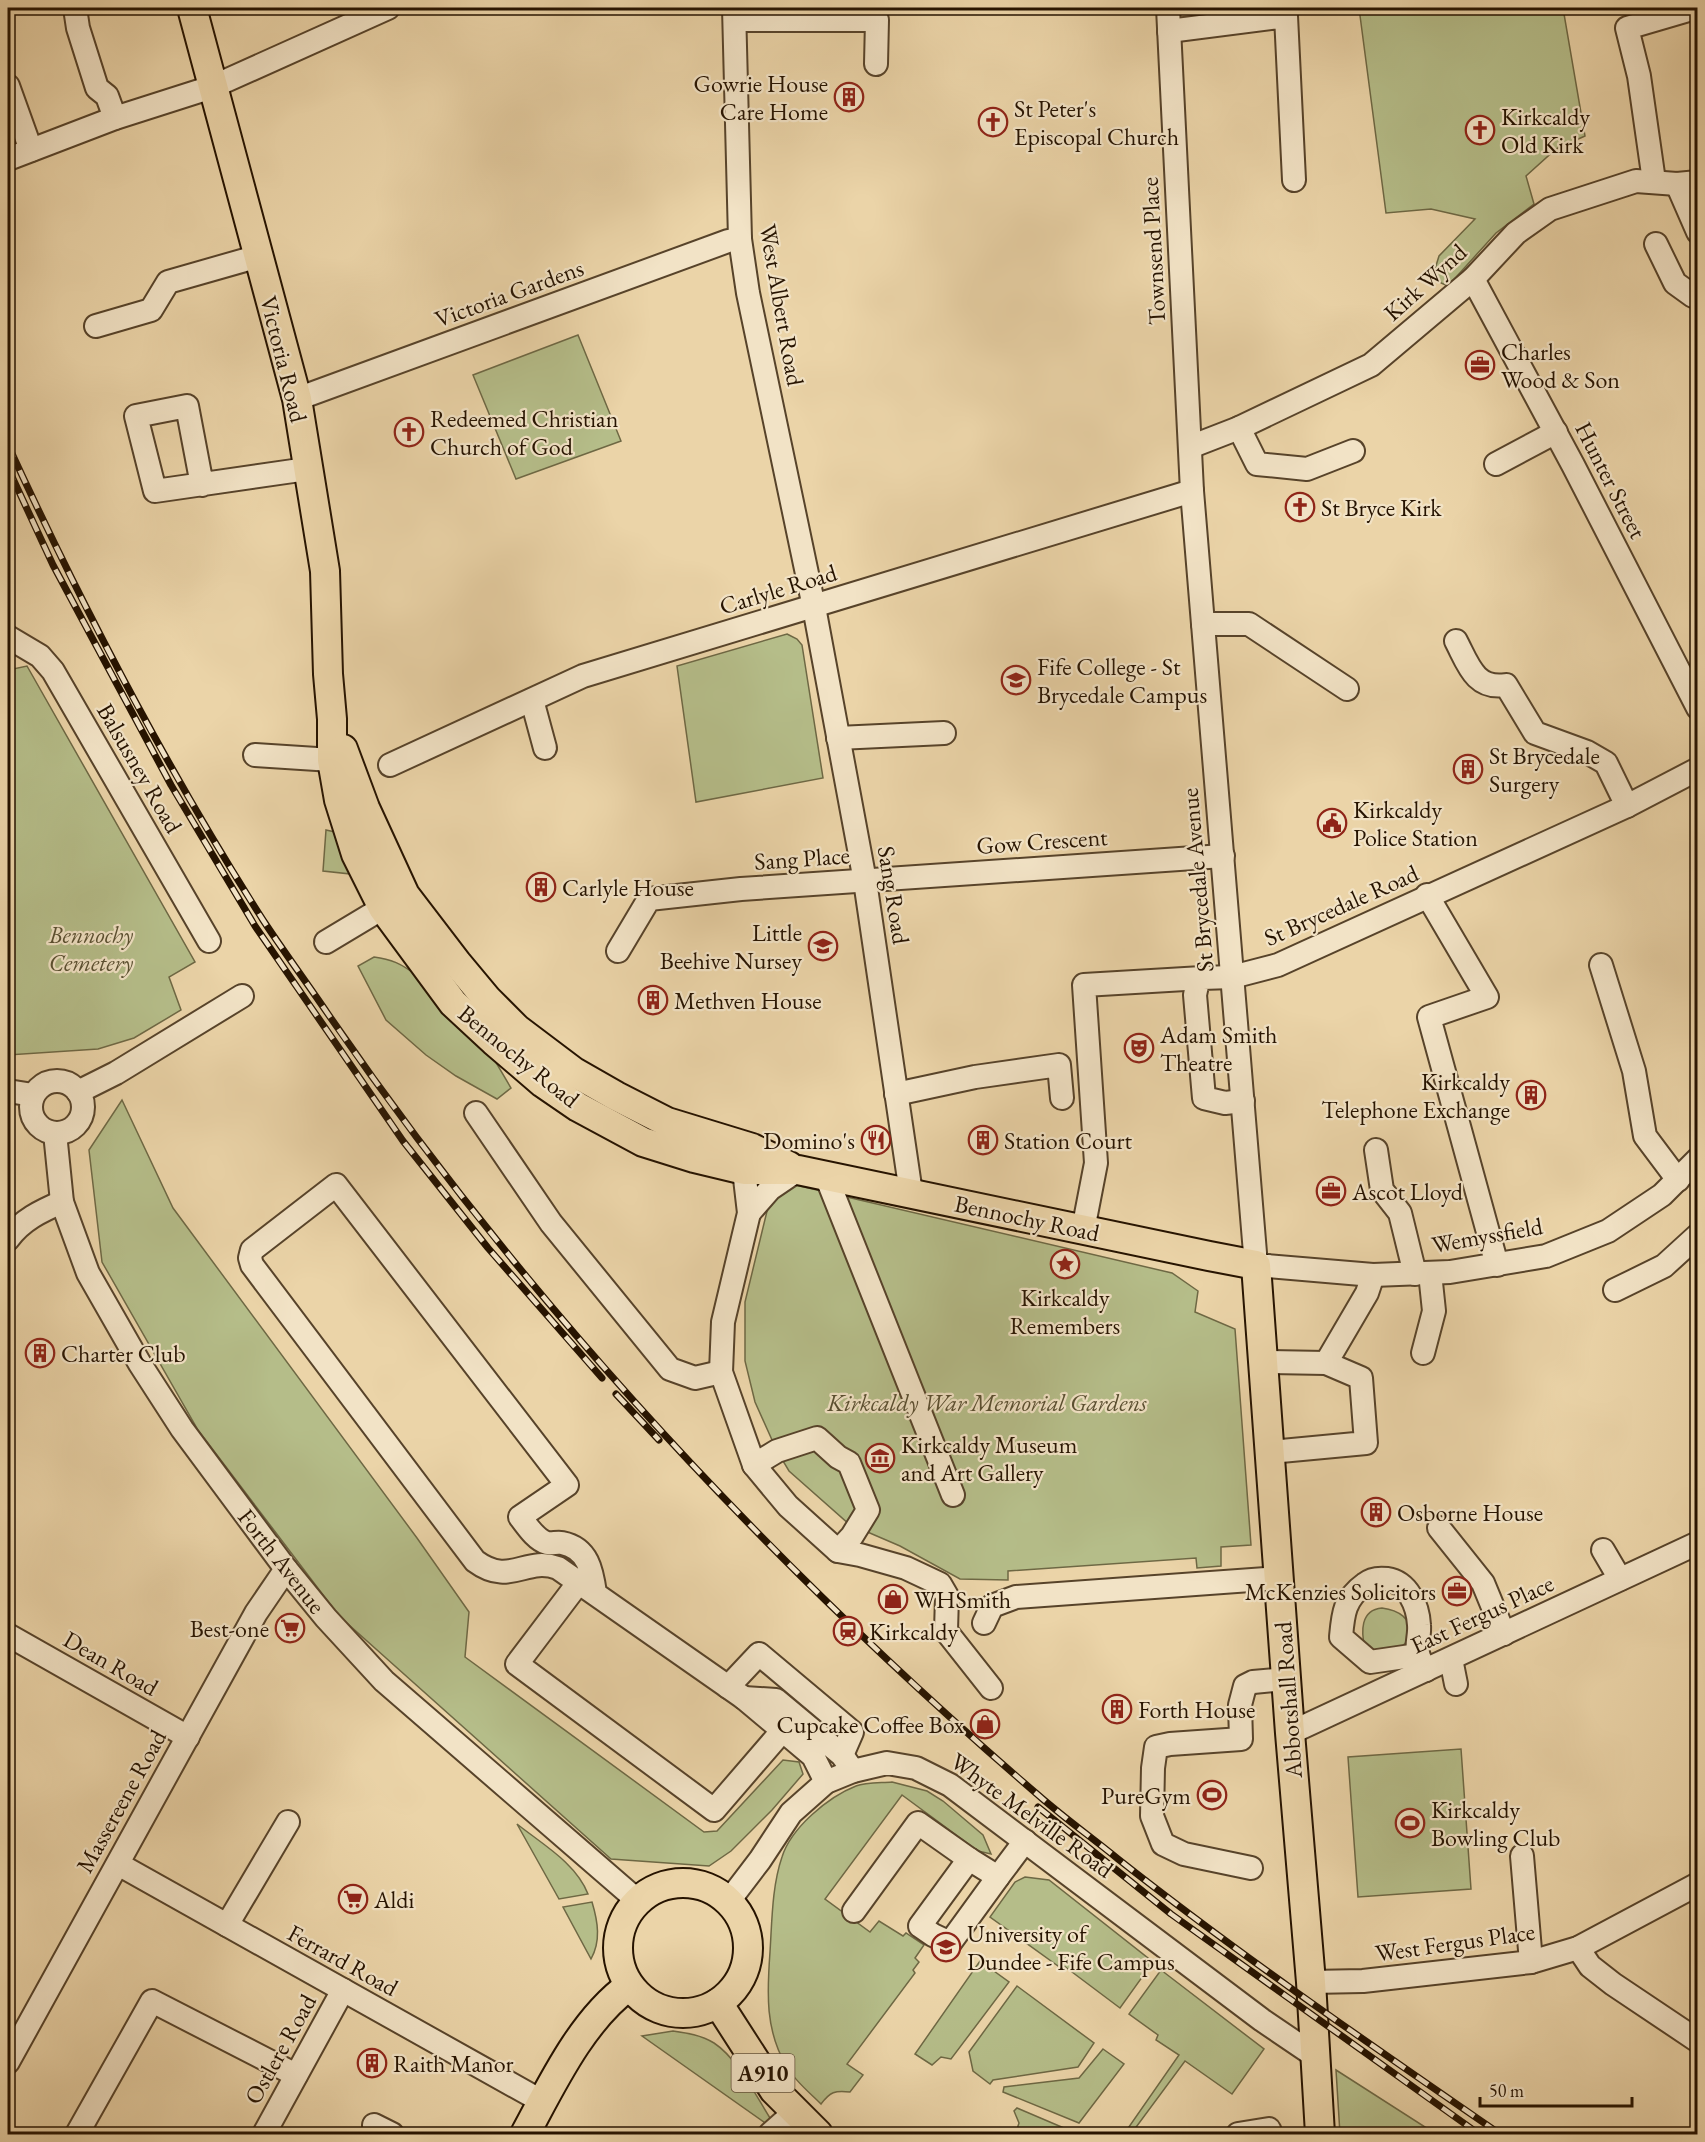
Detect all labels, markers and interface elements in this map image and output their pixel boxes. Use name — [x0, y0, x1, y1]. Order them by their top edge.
place label: Gowrie House Care Home — [693, 68, 828, 127]
building icon: Gowrie House Care Home — [833, 81, 865, 113]
place label: St Peter's Episcopal Church — [1014, 93, 1179, 152]
place label: Kirkcaldy Old Kirk — [1501, 101, 1590, 160]
church icon: St Peter's Episcopal Church — [977, 106, 1009, 138]
church icon: Kirkcaldy Old Kirk — [1464, 114, 1496, 146]
street label: Townsend Place — [1134, 176, 1172, 326]
street label: West Albert Road — [753, 222, 812, 389]
street label: Kirk Wynd — [1377, 236, 1474, 327]
street label: Victoria Gardens — [430, 252, 588, 334]
street label: Victoria Road — [253, 293, 315, 426]
place label: Charles Wood & Son — [1501, 336, 1620, 395]
office icon: Charles Wood & Son — [1464, 349, 1496, 381]
place label: Redeemed Christian Church of God — [430, 403, 619, 462]
church icon: Redeemed Christian Church of God — [393, 416, 425, 448]
street label: Hunter Street — [1568, 416, 1654, 544]
church icon: St Bryce Kirk — [1284, 491, 1316, 523]
place label: St Bryce Kirk — [1321, 492, 1442, 523]
street label: Carlyle Road — [716, 556, 841, 622]
place label: Fife College - St Brycedale Campus — [1037, 651, 1207, 710]
school or university icon: Fife College - St Brycedale Campus — [1000, 664, 1032, 696]
street label: Balsusney Road — [90, 697, 190, 839]
place label: St Brycedale Surgery — [1489, 740, 1600, 799]
building icon: St Brycedale Surgery — [1452, 753, 1484, 785]
street label: St Brycedale Avenue — [1174, 787, 1220, 973]
place label: Kirkcaldy Police Station — [1353, 794, 1478, 853]
public building icon: Kirkcaldy Police Station — [1316, 807, 1348, 839]
street label: Gow Crescent — [975, 821, 1109, 861]
street label: Sang Place — [753, 839, 851, 877]
street label: Sang Road — [871, 844, 917, 947]
street label: St Brycedale Road — [1259, 857, 1424, 953]
building icon: Carlyle House — [525, 871, 557, 903]
place label: Carlyle House — [562, 872, 694, 903]
place label: Little Beehive Nursey — [660, 917, 802, 976]
park label: Bennochy Cemetery — [48, 919, 134, 978]
school or university icon: Little Beehive Nursey — [807, 930, 839, 962]
building icon: Methven House — [637, 984, 669, 1016]
place label: Methven House — [674, 985, 822, 1016]
street label: Bennochy Road — [452, 998, 587, 1115]
place label: Adam Smith Theatre — [1159, 1019, 1277, 1078]
theatre icon: Adam Smith Theatre — [1123, 1032, 1155, 1064]
place label: Kirkcaldy Telephone Exchange — [1321, 1066, 1510, 1125]
building icon: Kirkcaldy Telephone Exchange — [1515, 1079, 1547, 1111]
restaurant icon: Domino's — [860, 1124, 892, 1156]
building icon: Station Court — [967, 1124, 999, 1156]
place label: Domino's — [763, 1125, 855, 1156]
place label: Station Court — [1004, 1125, 1133, 1156]
office icon: Ascot Lloyd — [1315, 1175, 1347, 1207]
place label: Ascot Lloyd — [1351, 1176, 1464, 1207]
street label: Bennochy Road — [952, 1188, 1103, 1249]
street label: Wemyssfield — [1429, 1210, 1546, 1260]
place icon: Kirkcaldy Remembers — [1049, 1248, 1081, 1280]
place label: Kirkcaldy Remembers — [1010, 1282, 1120, 1341]
building icon: Charter Club — [24, 1337, 56, 1369]
place label: Charter Club — [61, 1338, 186, 1369]
park label: Kirkcaldy War Memorial Gardens — [826, 1387, 1147, 1418]
place label: Kirkcaldy Museum and Art Gallery — [901, 1429, 1078, 1488]
museum icon: Kirkcaldy Museum and Art Gallery — [864, 1442, 896, 1474]
building icon: Osborne House — [1360, 1496, 1392, 1528]
place label: Osborne House — [1397, 1497, 1543, 1528]
street label: Forth Avenue — [231, 1502, 333, 1620]
street label: East Fergus Place — [1405, 1567, 1559, 1661]
office icon: McKenzies Solicitors — [1441, 1575, 1473, 1607]
place label: McKenzies Solicitors — [1245, 1576, 1436, 1607]
shop icon: WHSmith — [877, 1583, 909, 1615]
place label: WHSmith — [914, 1584, 1011, 1615]
supermarket icon: Best-one — [274, 1612, 306, 1644]
place label: Best-one — [190, 1613, 269, 1644]
station icon: Kirkcaldy — [832, 1615, 864, 1647]
place label: Kirkcaldy — [869, 1616, 958, 1647]
street label: Abbotshall Road — [1267, 1620, 1309, 1780]
street label: Dean Road — [58, 1623, 165, 1703]
building icon: Forth House — [1101, 1693, 1133, 1725]
place label: Forth House — [1138, 1694, 1255, 1725]
shop icon: Cupcake Coffee Box — [969, 1708, 1001, 1740]
place label: Cupcake Coffee Box — [777, 1709, 965, 1740]
street label: Massereene Road — [69, 1723, 174, 1878]
street label: Whyte Melville Road — [944, 1745, 1120, 1885]
sports icon: PureGym — [1196, 1779, 1228, 1811]
place label: PureGym — [1101, 1780, 1191, 1811]
place label: Kirkcaldy Bowling Club — [1431, 1794, 1560, 1853]
sports icon: Kirkcaldy Bowling Club — [1394, 1807, 1426, 1839]
supermarket icon: Aldi — [337, 1883, 369, 1915]
place label: Aldi — [373, 1884, 415, 1915]
street label: West Fergus Place — [1373, 1915, 1537, 1969]
street label: Ferrard Road — [282, 1917, 404, 2003]
place label: University of Dundee - Fife Campus — [967, 1918, 1175, 1977]
school or university icon: University of Dundee - Fife Campus — [930, 1931, 962, 1963]
street label: Ostlere Road — [237, 1988, 323, 2109]
building icon: Raith Manor — [356, 2047, 388, 2079]
place label: Raith Manor — [393, 2048, 514, 2079]
road number: A910 — [732, 2054, 795, 2092]
scale bar — [1480, 2070, 1632, 2108]
text: 50 m — [1489, 2079, 1524, 2102]

